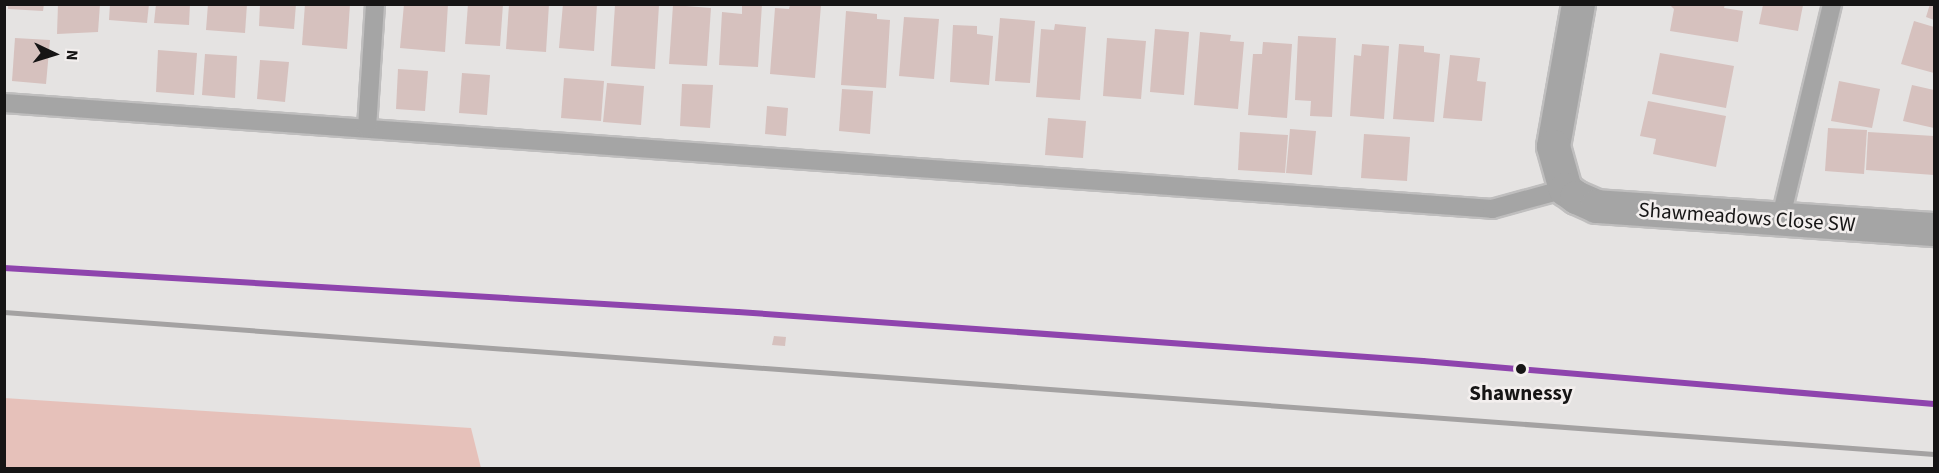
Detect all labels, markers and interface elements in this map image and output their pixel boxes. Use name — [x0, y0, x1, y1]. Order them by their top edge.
north arrow — [24, 24, 84, 84]
text: N — [61, 49, 83, 61]
street label: Shawmeadows Close SW — [1638, 197, 1856, 237]
marker: Shawnessy — [1512, 360, 1530, 378]
place label: Shawnessy — [1469, 380, 1573, 406]

